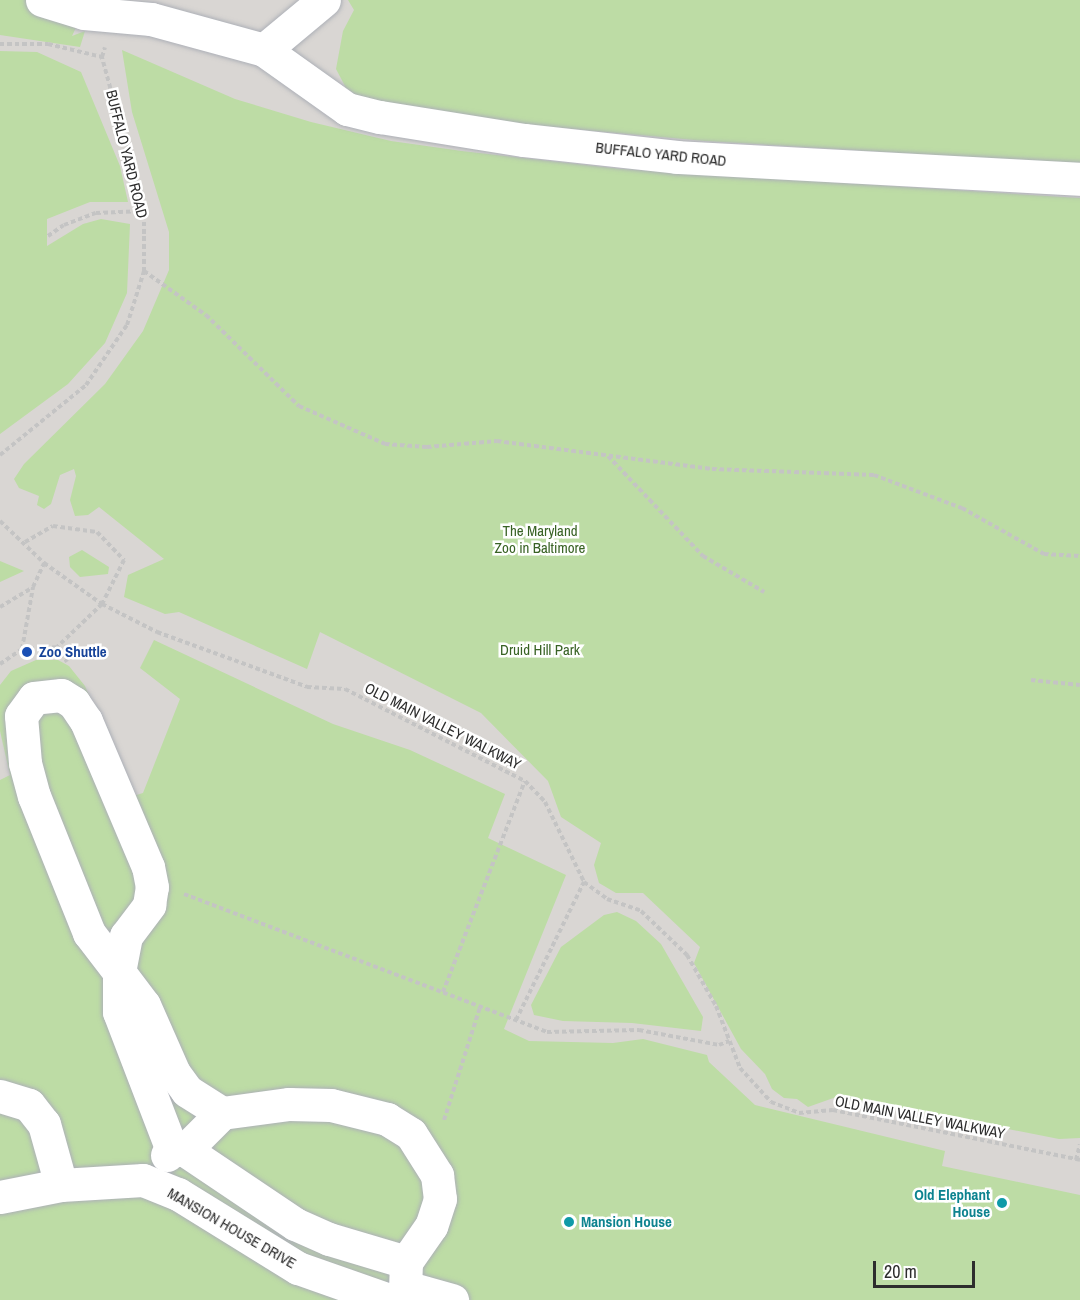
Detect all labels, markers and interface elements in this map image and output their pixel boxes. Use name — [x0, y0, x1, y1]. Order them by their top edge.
street label: BUFFALO YARD ROAD — [102, 88, 152, 220]
street label: BUFFALO YARD ROAD — [595, 138, 727, 170]
park label: The Maryland Zoo in Baltimore — [495, 521, 585, 556]
park label: Druid Hill Park — [500, 641, 580, 659]
place label: Zoo Shuttle — [39, 643, 107, 661]
marker: Zoo Shuttle — [20, 645, 34, 659]
street label: OLD MAIN VALLEY WALKWAY — [362, 679, 524, 773]
street label: OLD MAIN VALLEY WALKWAY — [833, 1092, 1007, 1142]
street label: MANSION HOUSE DRIVE — [164, 1184, 300, 1272]
place label: Old Elephant House — [914, 1185, 990, 1220]
marker: Old Elephant House — [995, 1196, 1009, 1210]
place label: Mansion House — [581, 1213, 672, 1231]
marker: Mansion House — [562, 1215, 576, 1229]
scale bar — [876, 1249, 978, 1287]
text: 20 m — [884, 1259, 917, 1284]

